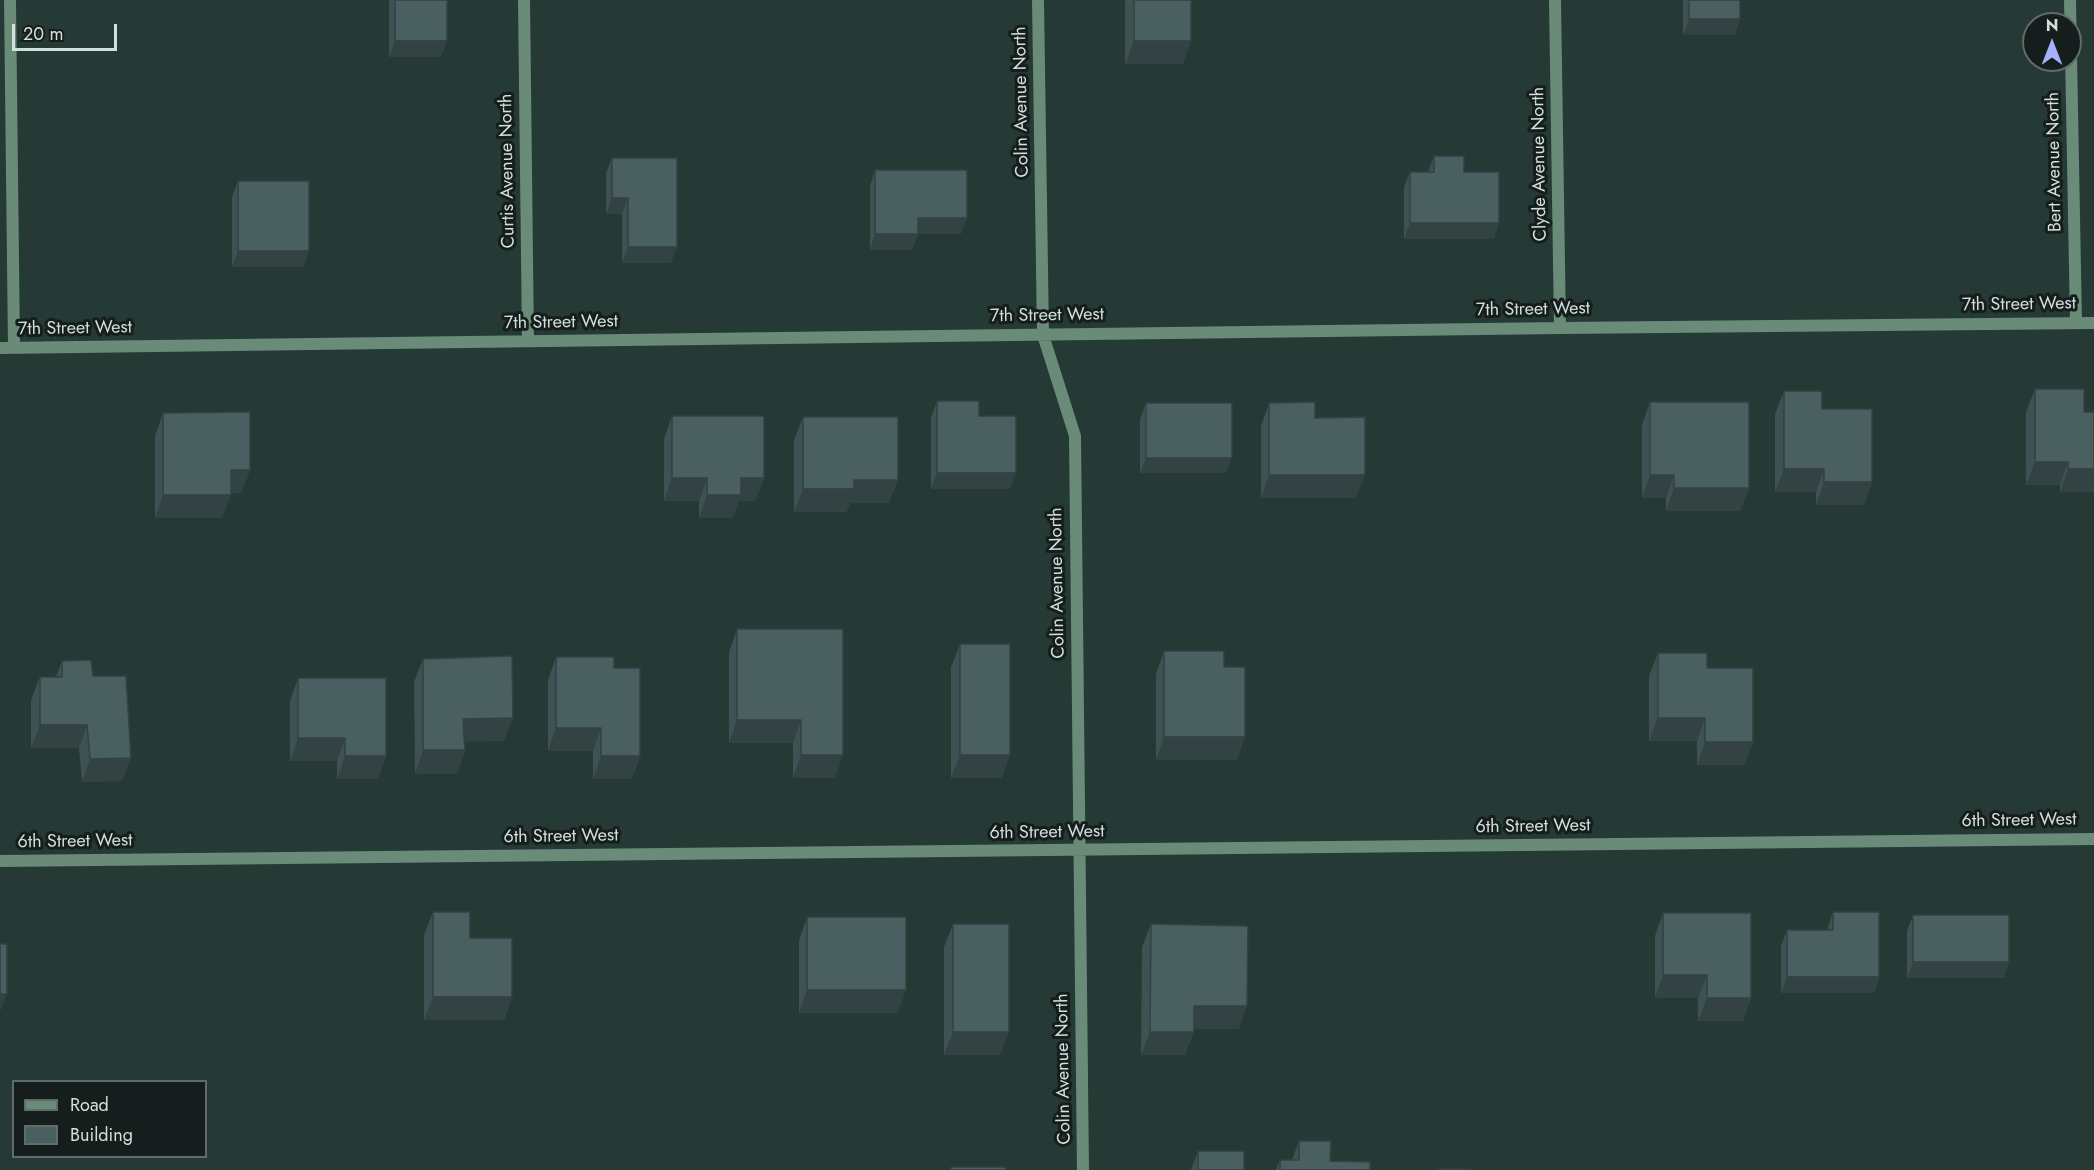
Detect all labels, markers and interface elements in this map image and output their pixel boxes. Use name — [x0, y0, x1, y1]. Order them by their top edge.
scale bar — [15, 12, 120, 50]
north arrow — [2022, 12, 2082, 72]
text: N — [2046, 14, 2058, 37]
text: 20 m — [23, 21, 63, 47]
street label: Colin Avenue North — [1010, 26, 1034, 178]
street label: Clyde Avenue North — [1528, 87, 1552, 241]
street label: Bert Avenue North — [2043, 92, 2067, 232]
street label: Curtis Avenue North — [496, 93, 520, 249]
street label: 7th Street West — [1962, 293, 2076, 317]
street label: 7th Street West — [1476, 298, 1590, 322]
street label: 7th Street West — [990, 304, 1104, 328]
street label: 7th Street West — [504, 311, 618, 335]
street label: 7th Street West — [18, 317, 132, 341]
street label: Colin Avenue North — [1046, 507, 1070, 659]
street label: 6th Street West — [1961, 809, 2077, 833]
street label: 6th Street West — [1475, 815, 1591, 839]
street label: 6th Street West — [989, 821, 1105, 845]
street label: 6th Street West — [503, 825, 619, 849]
street label: 6th Street West — [17, 830, 133, 854]
street label: Colin Avenue North — [1052, 993, 1076, 1145]
legend — [12, 1080, 207, 1158]
text: Road — [70, 1092, 109, 1118]
text: Building — [70, 1122, 133, 1148]

